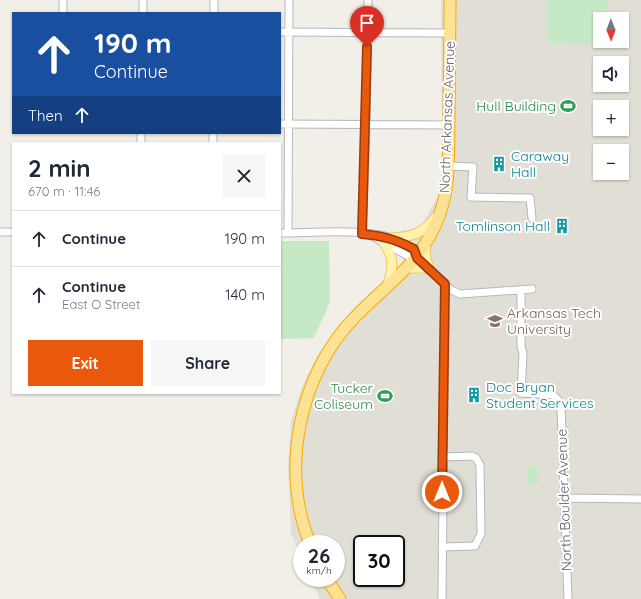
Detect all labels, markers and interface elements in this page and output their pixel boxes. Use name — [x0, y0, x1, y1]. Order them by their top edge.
pin — [350, 6, 384, 47]
icon: arrive — [356, 12, 378, 34]
north arrow — [593, 12, 629, 48]
map controls — [593, 12, 629, 180]
text: 190 m — [94, 25, 172, 60]
icon: ahead — [28, 28, 80, 80]
street label: North Arkansas Avenue — [435, 40, 459, 193]
button: sound — [593, 56, 629, 92]
text: Continue — [94, 60, 168, 83]
place label: Hull Building — [476, 97, 556, 115]
sports icon: Hull Building — [559, 97, 577, 115]
button: + — [593, 100, 629, 136]
icon: ahead — [71, 104, 93, 126]
text: Then — [28, 106, 63, 125]
button: − — [593, 144, 629, 180]
place label: Caraway Hall — [511, 147, 569, 181]
text: 2 min — [28, 153, 90, 183]
button: close — [223, 155, 265, 197]
building icon: Caraway Hall — [490, 155, 508, 173]
text: 670 m · 11:46 — [28, 183, 100, 199]
place label: Tomlinson Hall — [456, 217, 550, 235]
building icon: Tomlinson Hall — [553, 217, 571, 235]
icon: ahead — [28, 228, 50, 250]
text: Continue — [62, 229, 126, 248]
text: 190 m — [224, 229, 265, 248]
text: Continue — [62, 277, 126, 296]
icon: ahead — [28, 284, 50, 306]
text: 140 m — [225, 285, 265, 304]
text: East O Street — [62, 296, 140, 312]
place label: Arkansas Tech University — [507, 304, 601, 338]
school or university icon: Arkansas Tech University — [486, 312, 504, 330]
button: Exit — [28, 340, 143, 386]
button: Share — [151, 340, 265, 386]
place label: Doc Bryan Student Services — [486, 378, 594, 412]
place label: Tucker Coliseum — [314, 379, 374, 413]
building icon: Doc Bryan Student Services — [465, 386, 483, 404]
sports icon: Tucker Coliseum — [376, 387, 394, 405]
street label: North Boulder Avenue — [553, 428, 575, 572]
position arrow — [421, 471, 463, 513]
speed limit sign: 30 — [353, 535, 405, 587]
text: 26 — [308, 543, 330, 568]
text: km/h — [306, 564, 332, 577]

